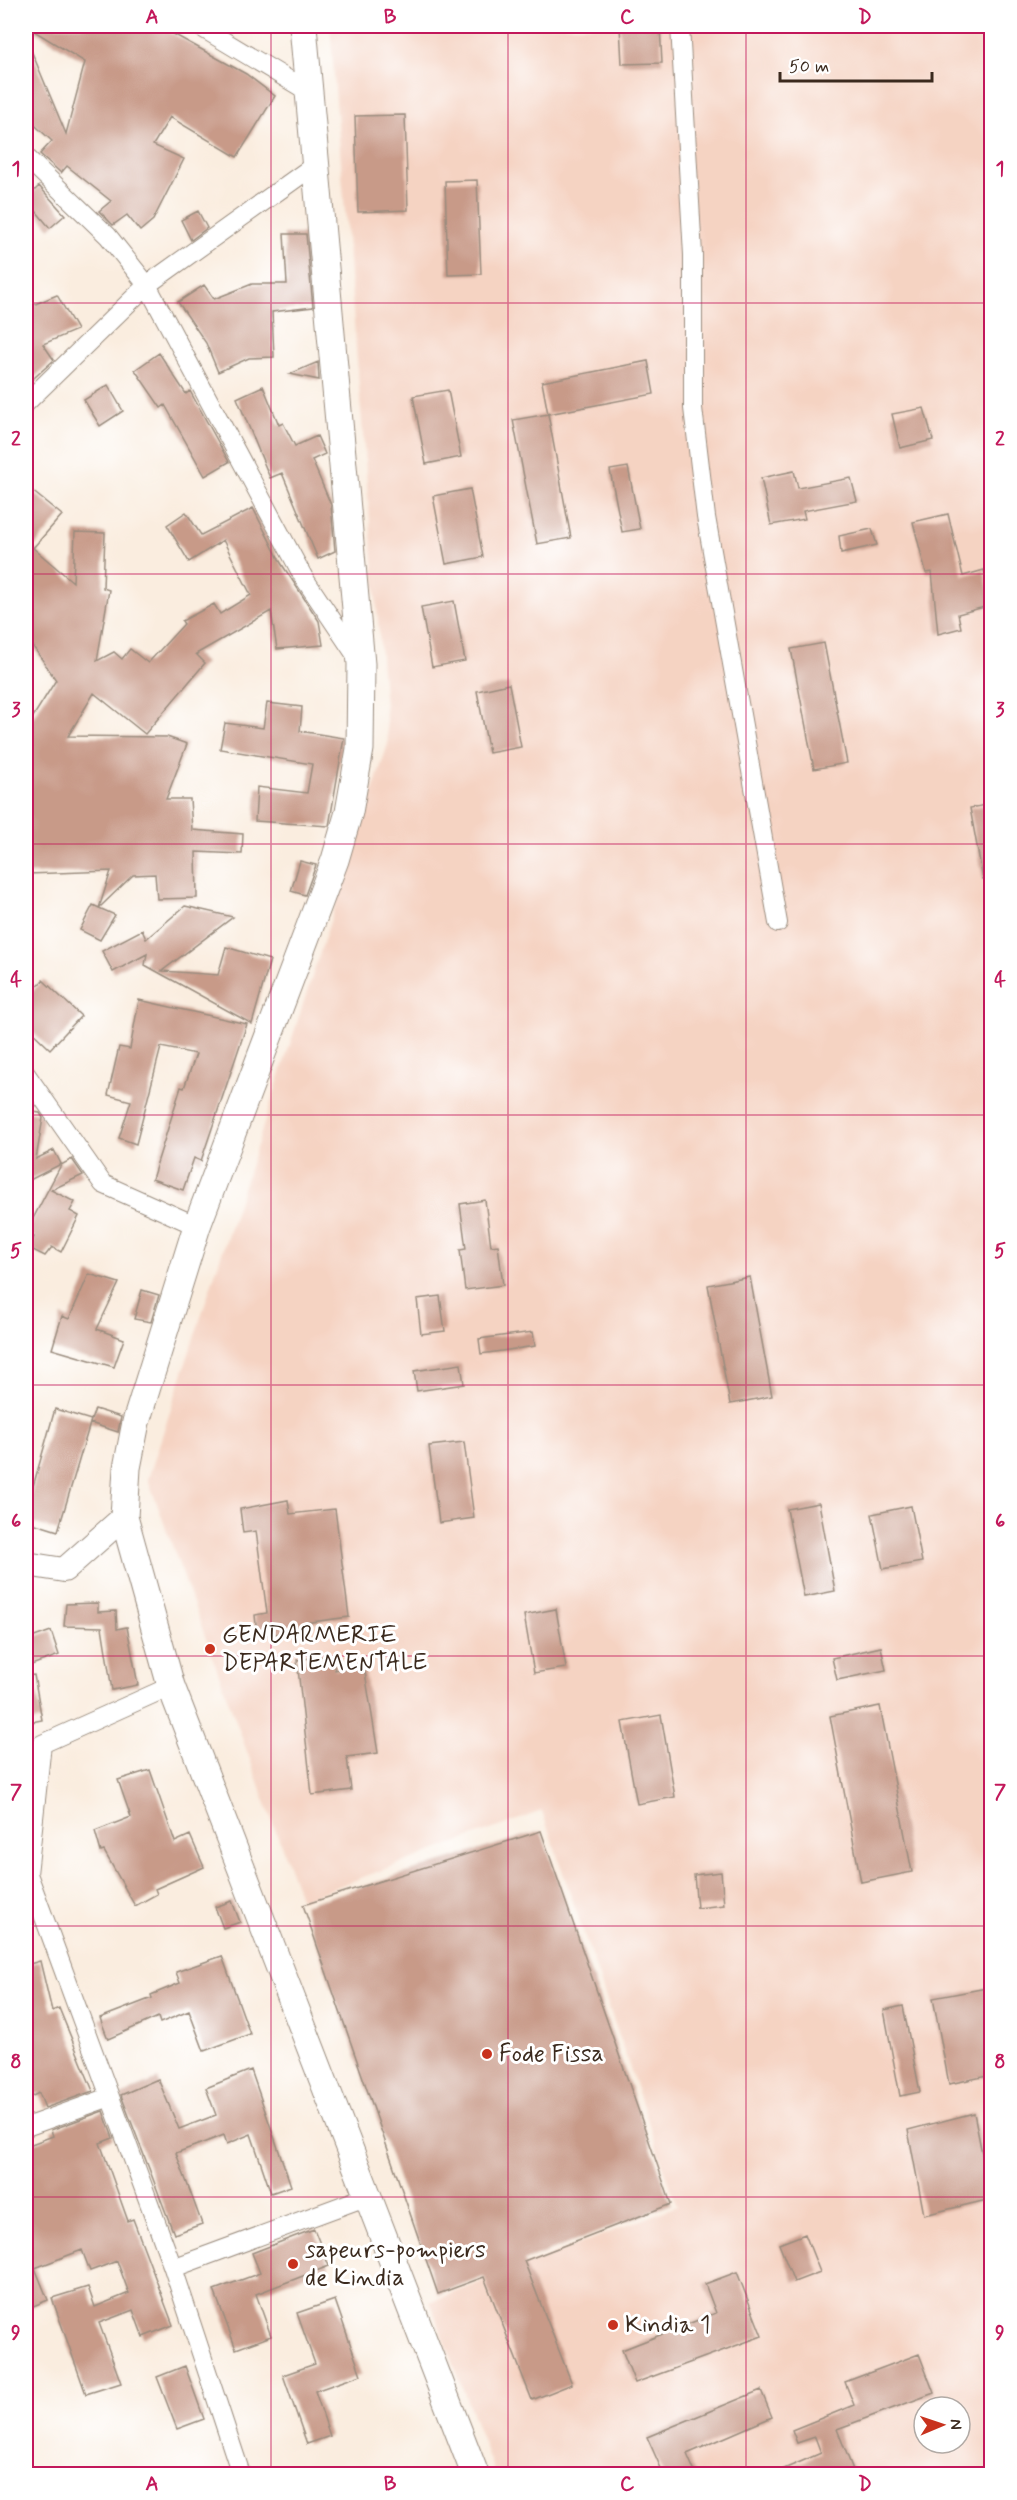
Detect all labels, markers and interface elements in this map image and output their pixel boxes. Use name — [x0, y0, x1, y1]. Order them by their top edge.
text: A — [145, 4, 159, 31]
text: B — [384, 4, 397, 31]
text: C — [620, 4, 635, 31]
text: D — [858, 4, 872, 31]
scale bar — [780, 45, 932, 83]
text: 50 m — [789, 55, 829, 79]
text: 1 — [12, 156, 20, 183]
text: 1 — [996, 156, 1004, 183]
text: 2 — [11, 426, 21, 453]
text: 2 — [995, 426, 1005, 453]
text: 3 — [11, 697, 21, 724]
text: 3 — [995, 697, 1005, 724]
text: 4 — [10, 967, 22, 994]
text: 4 — [994, 967, 1006, 994]
text: 5 — [10, 1238, 22, 1265]
text: 5 — [994, 1238, 1006, 1265]
text: 6 — [11, 1508, 21, 1535]
text: 6 — [995, 1508, 1005, 1535]
place label: GENDARMERIE DEPARTEMENTALE — [222, 1620, 427, 1679]
marker: GENDARMERIE DEPARTEMENTALE — [203, 1642, 217, 1656]
text: 7 — [10, 1779, 22, 1806]
text: 7 — [994, 1779, 1006, 1806]
place label: Fode Fissa — [499, 2039, 604, 2070]
marker: Fode Fissa — [480, 2047, 494, 2061]
text: 8 — [10, 2049, 22, 2076]
text: 8 — [994, 2049, 1006, 2076]
place label: sapeurs-pompiers de Kindia — [305, 2235, 486, 2294]
marker: sapeurs-pompiers de Kindia — [286, 2257, 300, 2271]
place label: Kindia 1 — [625, 2310, 711, 2341]
marker: Kindia 1 — [606, 2318, 620, 2332]
text: 9 — [11, 2320, 21, 2347]
text: 9 — [995, 2320, 1005, 2347]
north arrow — [912, 2395, 972, 2455]
text: N — [945, 2419, 966, 2430]
text: A — [145, 2471, 159, 2498]
text: B — [384, 2471, 397, 2498]
text: C — [620, 2471, 635, 2498]
text: D — [858, 2471, 872, 2498]

